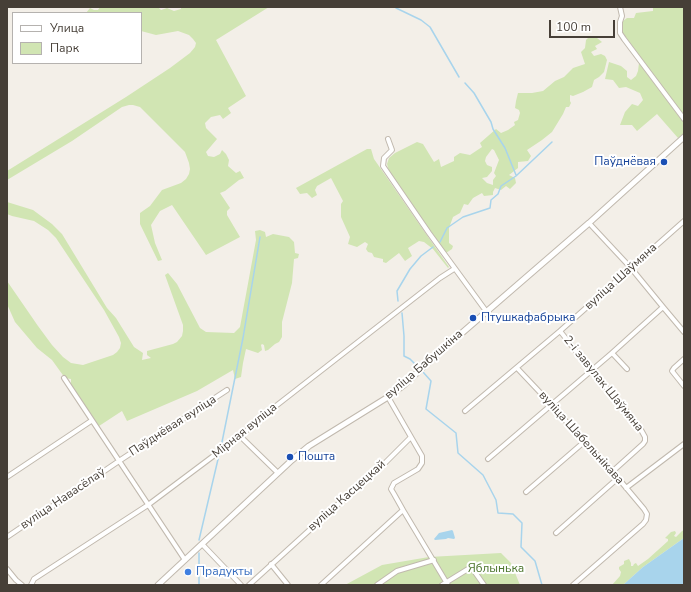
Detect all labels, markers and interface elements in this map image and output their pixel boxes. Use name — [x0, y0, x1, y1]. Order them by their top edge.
legend — [12, 12, 142, 64]
scale bar — [551, 12, 617, 38]
text: 100 m — [556, 19, 591, 35]
text: Улица — [50, 20, 84, 36]
text: Парк — [50, 40, 79, 56]
place label: Паўднёвая — [594, 155, 656, 169]
marker: Паўднёвая — [659, 157, 669, 167]
street label: вуліца Шаўмяна — [582, 241, 660, 313]
place label: Птушкафабрыка — [481, 311, 576, 325]
marker: Птушкафабрыка — [468, 313, 478, 323]
street label: вуліца Бабушкіна — [382, 327, 466, 403]
street label: 2-і завулак Шаўмяна — [560, 333, 646, 435]
street label: вуліца Шабельнікава — [535, 388, 627, 488]
street label: Паўднёвая вуліца — [127, 392, 219, 460]
street label: Мірная вуліца — [210, 400, 280, 462]
place label: Пошта — [298, 450, 335, 464]
marker: Пошта — [285, 452, 295, 462]
street label: вуліца Касцецкай — [305, 457, 389, 535]
street label: вуліца Навасёлаў — [18, 465, 108, 533]
park label: Яблынька — [468, 562, 524, 576]
place label: Прадукты — [196, 565, 252, 579]
marker: Прадукты — [183, 567, 193, 577]

